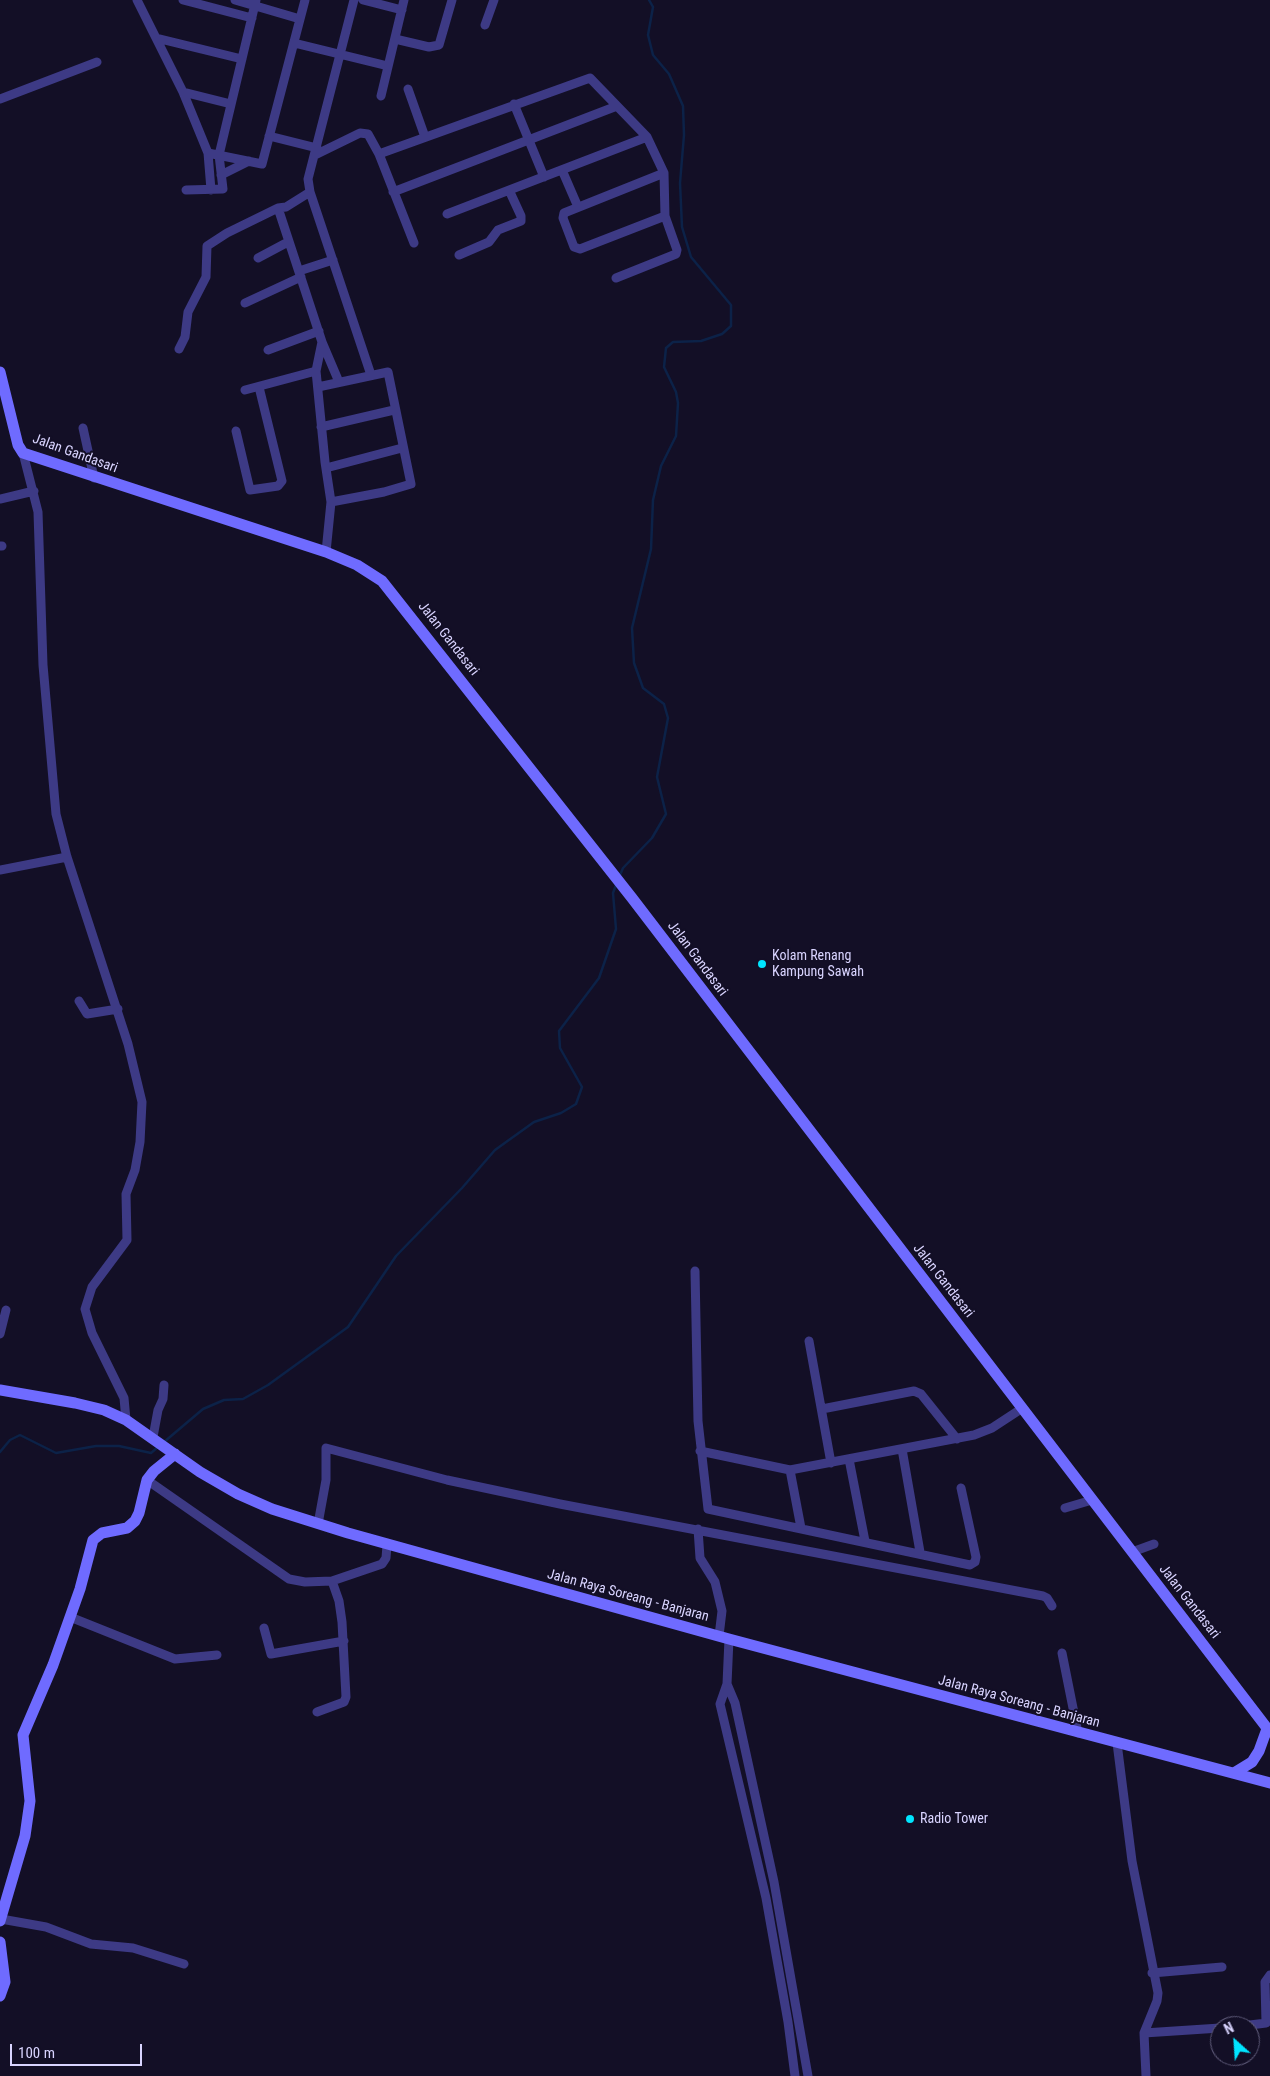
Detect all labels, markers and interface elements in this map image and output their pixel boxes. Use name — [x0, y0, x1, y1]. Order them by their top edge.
street label: Jalan Gandasari — [30, 431, 120, 477]
street label: Jalan Gandasari — [414, 599, 482, 679]
street label: Jalan Gandasari — [663, 918, 731, 1000]
place label: Kolam Renang Kampung Sawah — [772, 948, 864, 980]
marker: Kolam Renang Kampung Sawah — [756, 958, 768, 970]
street label: Jalan Gandasari — [909, 1241, 977, 1321]
street label: Jalan Gandasari — [1155, 1562, 1223, 1642]
street label: Jalan Raya Soreang - Banjaran — [545, 1566, 711, 1626]
street label: Jalan Raya Soreang - Banjaran — [936, 1672, 1102, 1732]
place label: Radio Tower — [920, 1811, 988, 1827]
marker: Radio Tower — [904, 1813, 916, 1825]
north arrow — [1210, 2016, 1260, 2066]
text: N — [1221, 2019, 1236, 2037]
scale bar — [12, 2034, 145, 2066]
text: 100 m — [18, 2044, 55, 2062]

